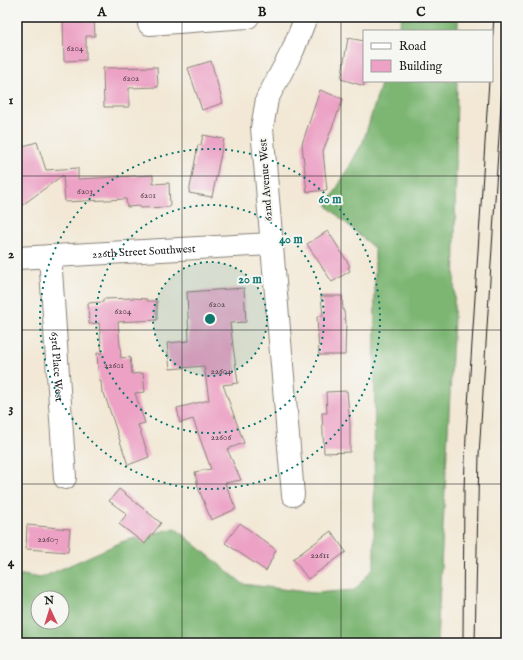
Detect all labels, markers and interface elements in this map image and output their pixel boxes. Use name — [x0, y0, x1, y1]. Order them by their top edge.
text: A — [97, 4, 108, 21]
text: B — [258, 4, 267, 21]
text: C — [416, 4, 426, 21]
legend — [363, 30, 493, 82]
text: Road — [399, 39, 427, 54]
house number: 6204 — [67, 43, 84, 54]
text: Building — [399, 59, 443, 74]
house number: 6202 — [123, 73, 139, 84]
text: 1 — [9, 92, 14, 109]
street label: 62nd Avenue West — [256, 138, 276, 222]
house number: 6203 — [77, 186, 93, 197]
house number: 6201 — [140, 190, 156, 201]
text: 60 m — [319, 192, 342, 207]
text: 40 m — [279, 232, 304, 247]
street label: 226th Street Southwest — [92, 242, 196, 262]
text: 2 — [8, 246, 14, 263]
text: 20 m — [238, 272, 262, 287]
house number: 6202 — [209, 299, 225, 310]
house number: 6204 — [115, 306, 132, 317]
centre of rings — [203, 312, 217, 326]
street label: 63rd Place West — [47, 331, 66, 402]
house number: 22601 — [104, 360, 124, 371]
house number: 22604 — [210, 366, 232, 377]
text: 3 — [9, 400, 14, 417]
house number: 22606 — [211, 432, 231, 443]
house number: 22607 — [38, 534, 58, 545]
house number: 22611 — [311, 550, 329, 561]
text: 4 — [8, 554, 15, 571]
north arrow — [30, 590, 70, 630]
text: N — [43, 594, 55, 608]

